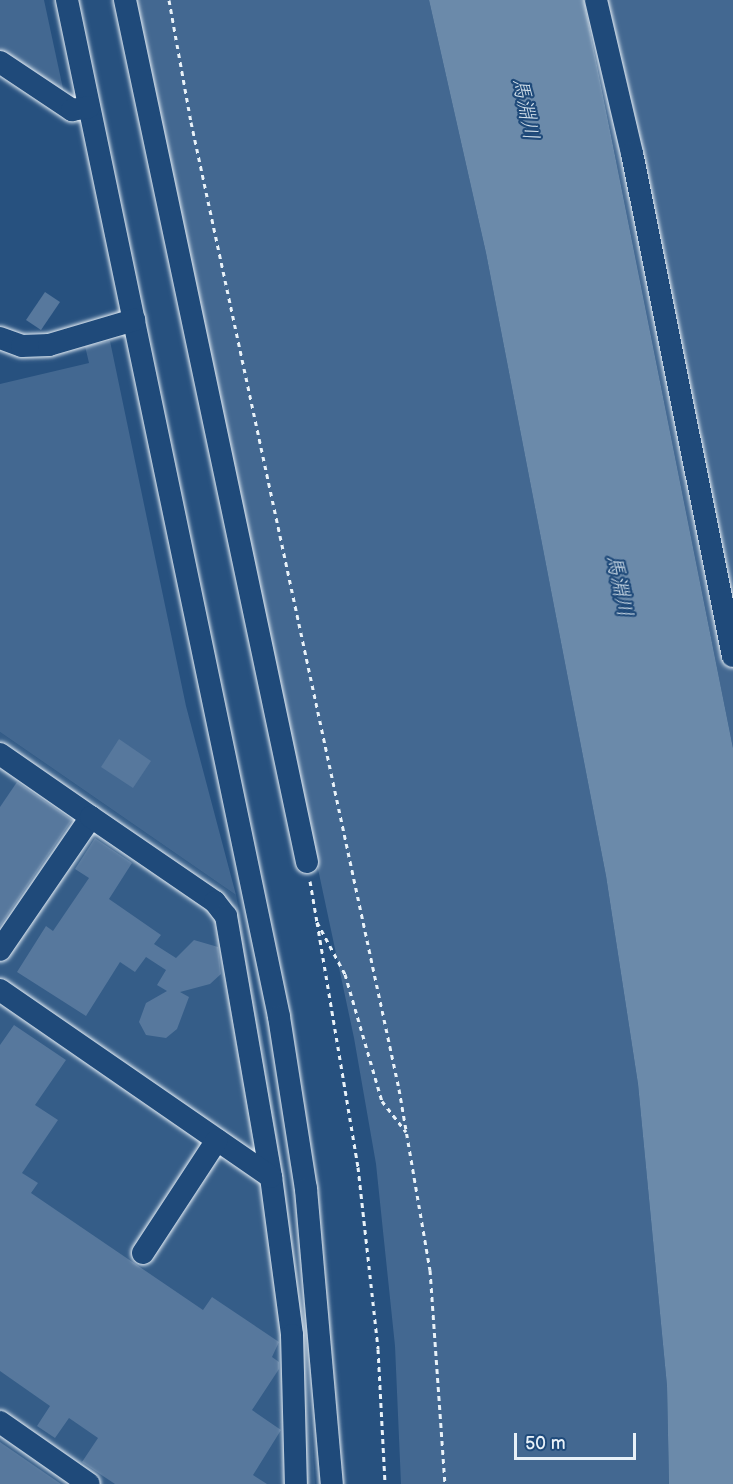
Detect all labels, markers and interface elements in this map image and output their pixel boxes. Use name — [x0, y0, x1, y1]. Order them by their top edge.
water label: 馬淵川 — [507, 76, 543, 142]
water label: 馬淵川 — [601, 553, 637, 619]
scale bar — [517, 1421, 638, 1459]
text: 50 m — [525, 1433, 566, 1454]

